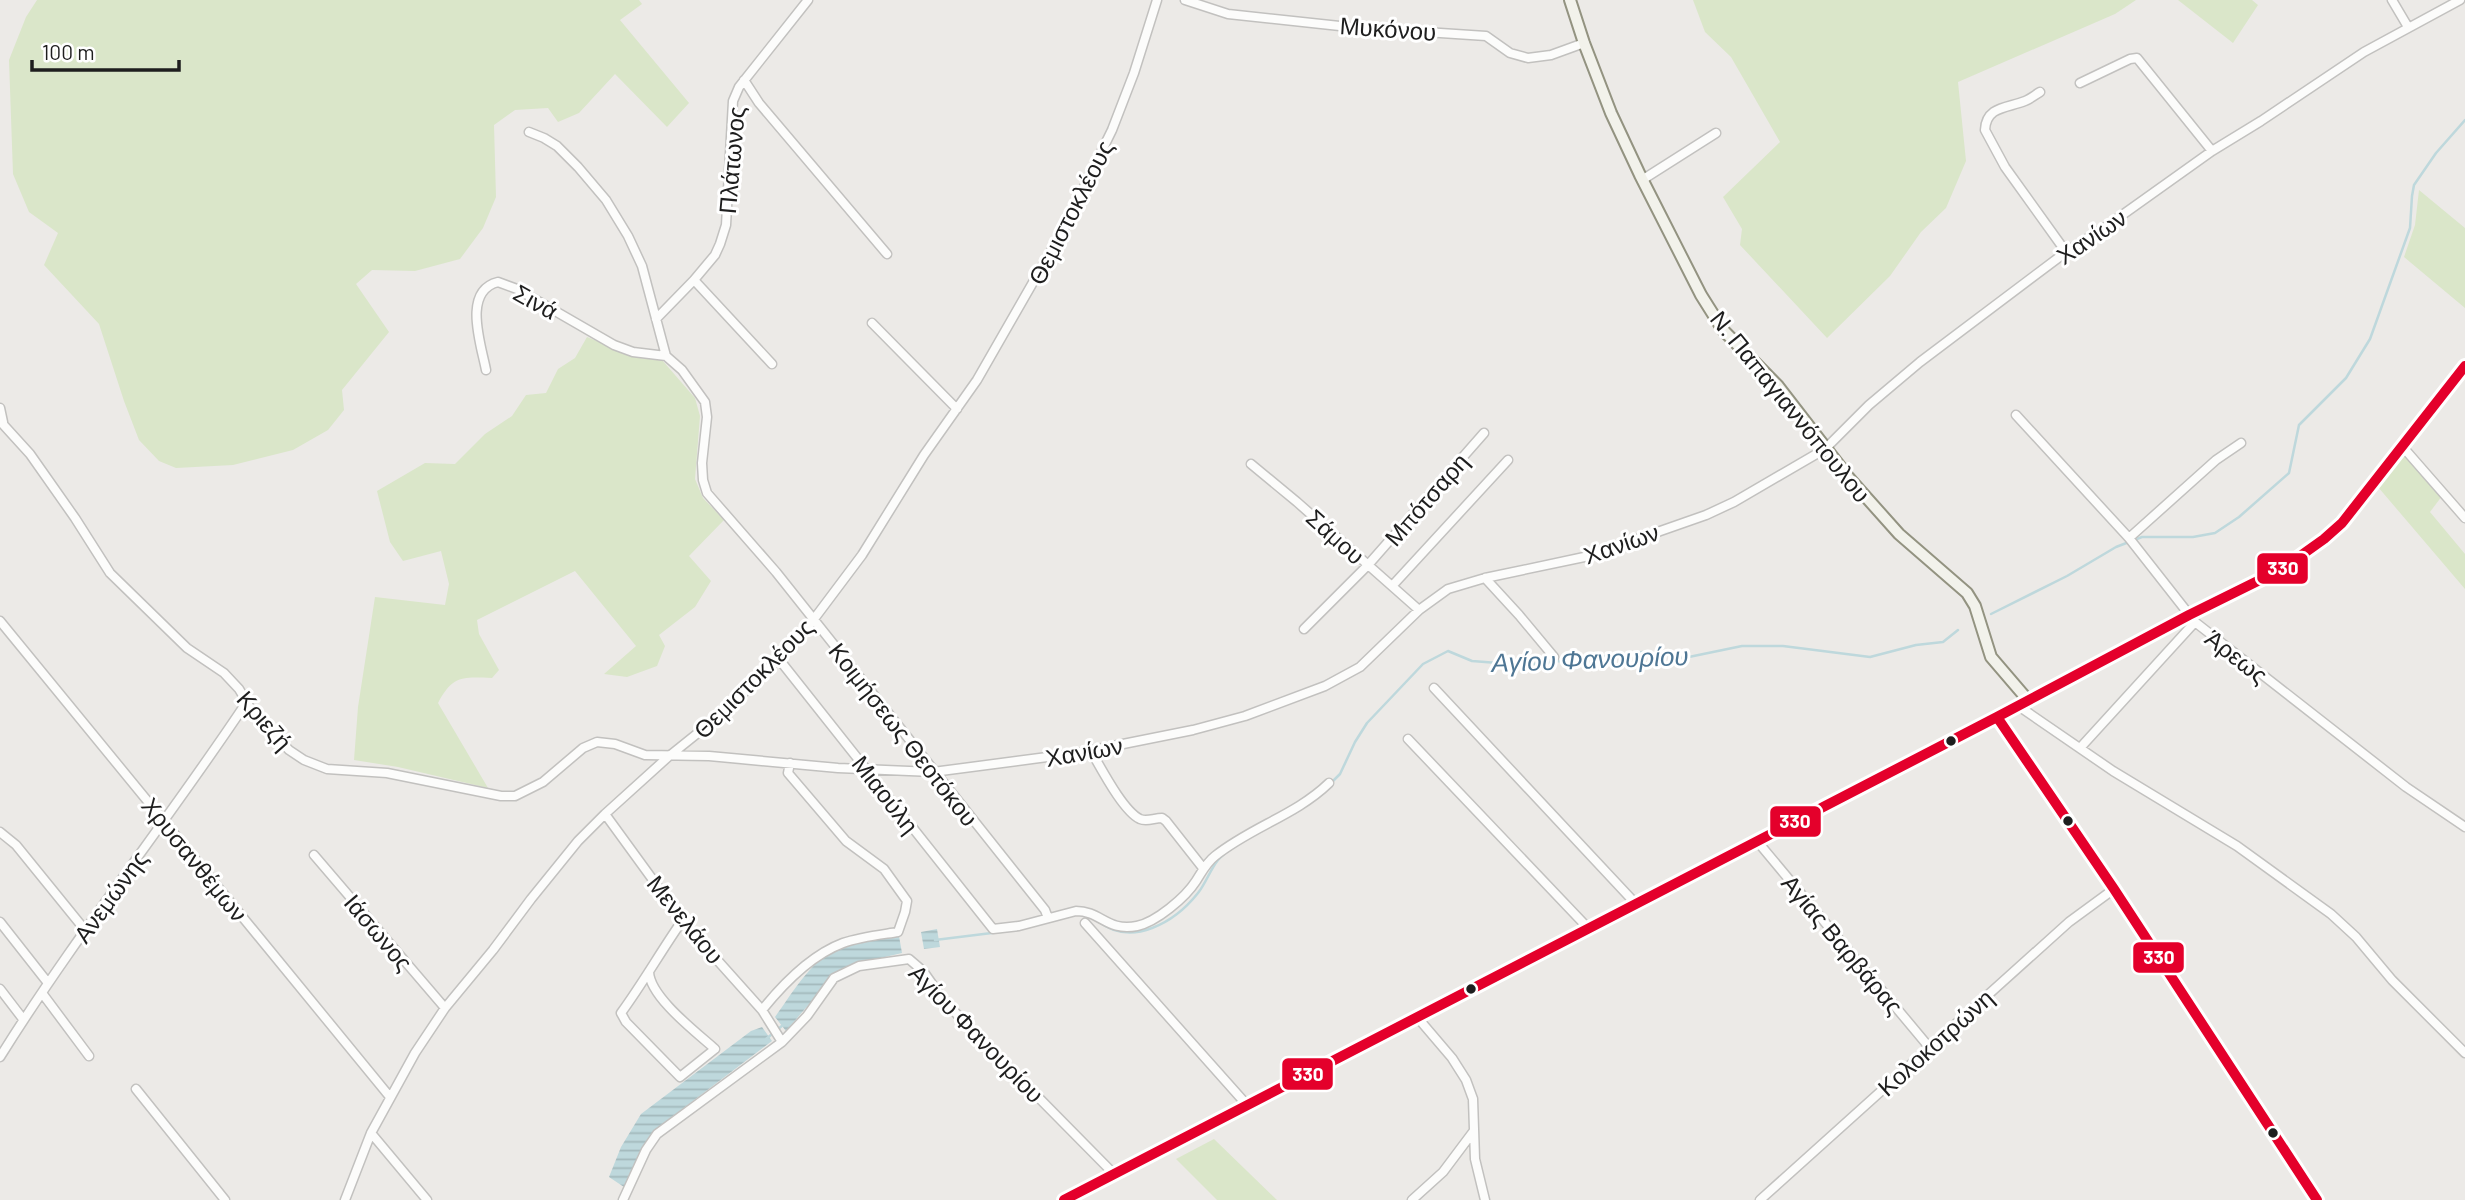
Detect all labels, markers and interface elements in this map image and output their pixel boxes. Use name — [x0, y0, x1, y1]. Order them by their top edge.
street label: Μυκόνου — [1339, 10, 1437, 46]
scale bar — [32, 28, 178, 72]
text: 100 m — [42, 39, 95, 64]
street label: Πλάτωνος — [712, 105, 750, 215]
street label: Θεμιστοκλέους — [1021, 135, 1119, 289]
street label: Χανίων — [2051, 202, 2131, 270]
street label: Σινά — [509, 277, 563, 325]
street label: Ν. Παπαγιαννόπουλου — [1705, 304, 1877, 508]
street label: Μπότσαρη — [1378, 447, 1474, 551]
street label: Σάμου — [1301, 502, 1371, 570]
street label: Χανίων — [1579, 517, 1663, 569]
line badge: 330 — [2256, 552, 2309, 585]
text: 330 — [2267, 556, 2299, 579]
street label: Θεμιστοκλέους — [687, 612, 819, 744]
street label: Άρεως — [2200, 623, 2274, 689]
street label: Κοιμήσεως Θεοτόκου — [823, 636, 985, 832]
water label: Αγίου Φανουρίου — [1489, 639, 1689, 677]
street label: Κριεζή — [231, 684, 299, 756]
street label: Χανίων — [1043, 730, 1125, 772]
unlabelled marker — [1944, 734, 1958, 748]
street label: Μιαούλη — [847, 749, 925, 839]
street label: Χρυσανθέμων — [136, 791, 254, 927]
line badge: 330 — [1769, 805, 1822, 838]
text: 330 — [1779, 809, 1811, 832]
unlabelled marker — [2061, 814, 2075, 828]
street label: Ανεμώνης — [67, 844, 153, 948]
street label: Αγίας Βαρβάρας — [1776, 868, 1910, 1020]
street label: Μενελάου — [642, 869, 730, 969]
street label: Ιάσωνος — [339, 888, 419, 976]
line badge: 330 — [2132, 941, 2185, 974]
text: 330 — [2143, 945, 2175, 968]
street label: Αγίου Φανουρίου — [904, 958, 1050, 1108]
unlabelled marker — [1464, 982, 1478, 996]
street label: Κολοκοτρώνη — [1871, 983, 1999, 1101]
line badge: 330 — [1281, 1057, 1334, 1091]
text: 330 — [1292, 1062, 1324, 1085]
unlabelled marker — [2266, 1126, 2280, 1140]

